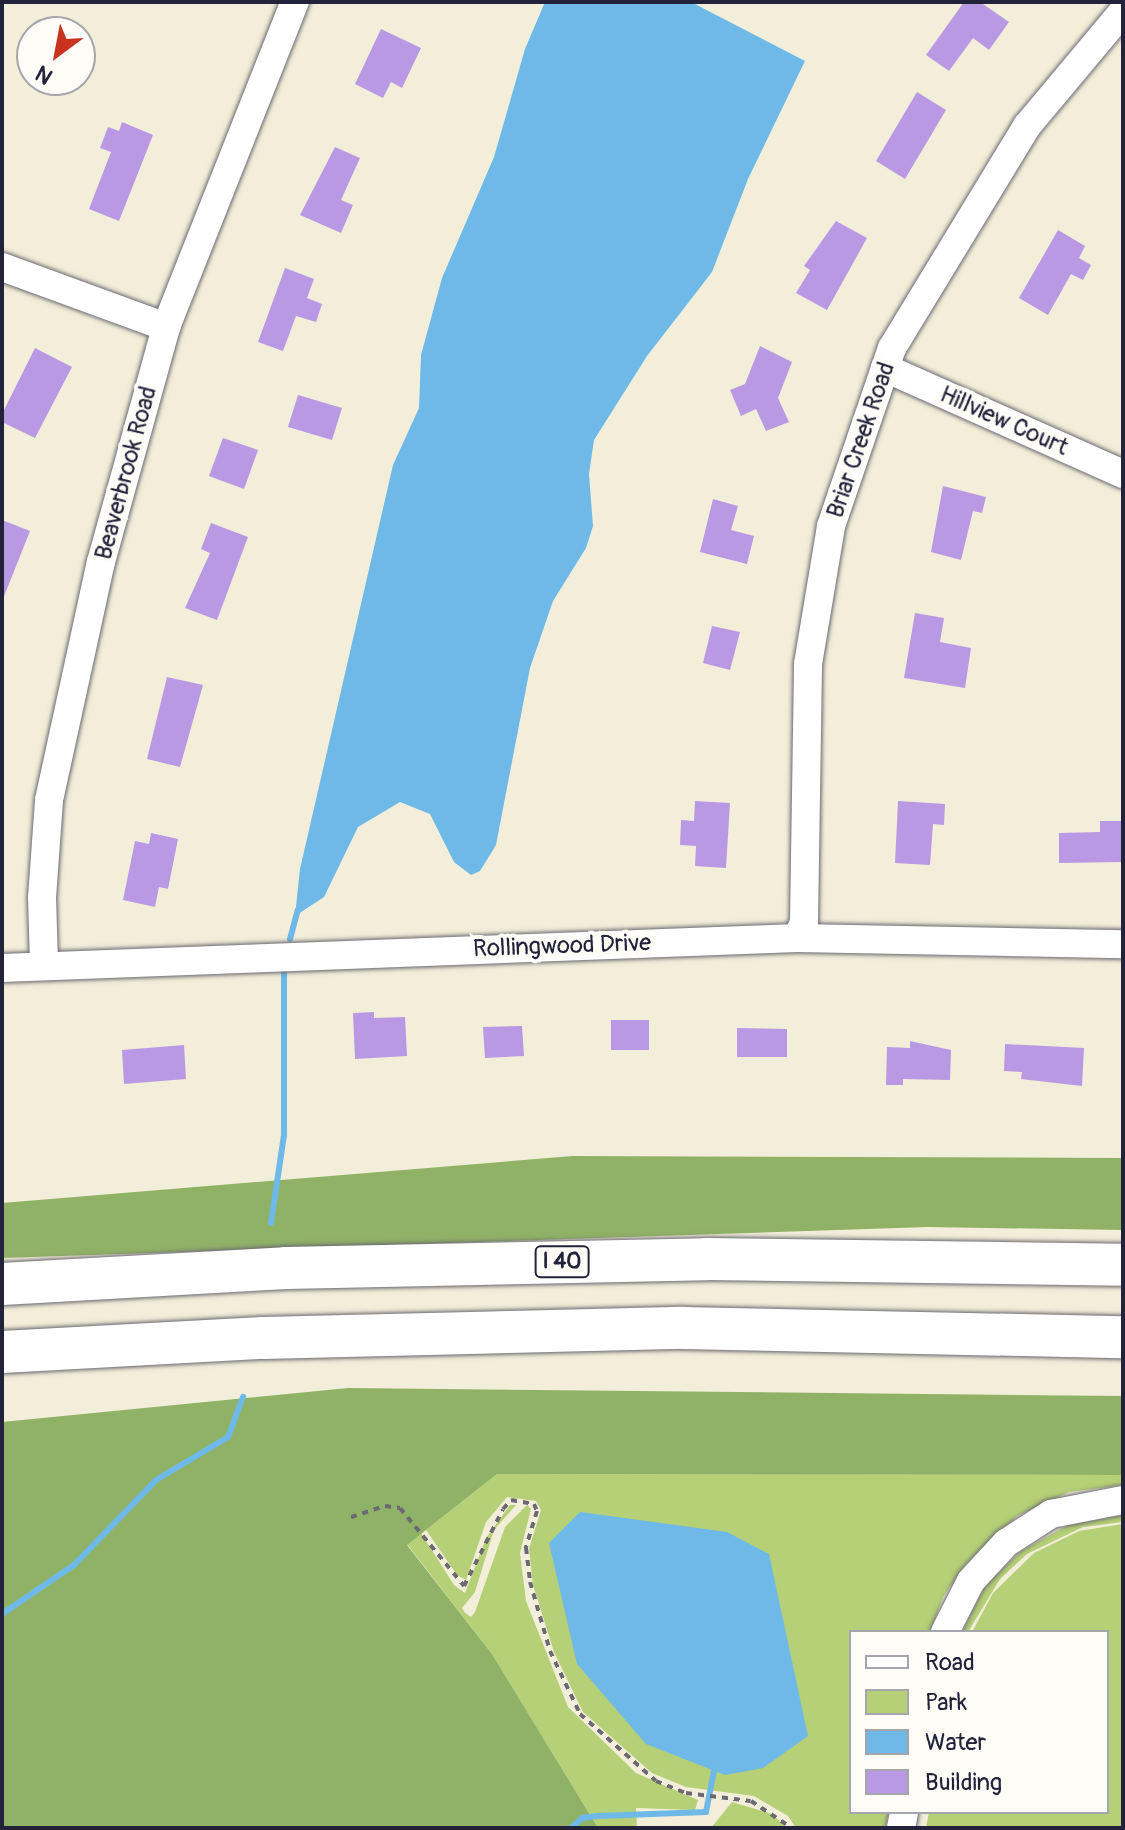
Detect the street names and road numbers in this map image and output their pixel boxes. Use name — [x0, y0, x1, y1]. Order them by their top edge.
street label: Briar Creek Road — [821, 358, 901, 522]
street label: Hillview Court — [935, 380, 1073, 462]
street label: Beaverbrook Road — [89, 383, 163, 563]
street label: Rollingwood Drive — [472, 929, 652, 963]
road number: I 40 — [534, 1244, 590, 1280]

